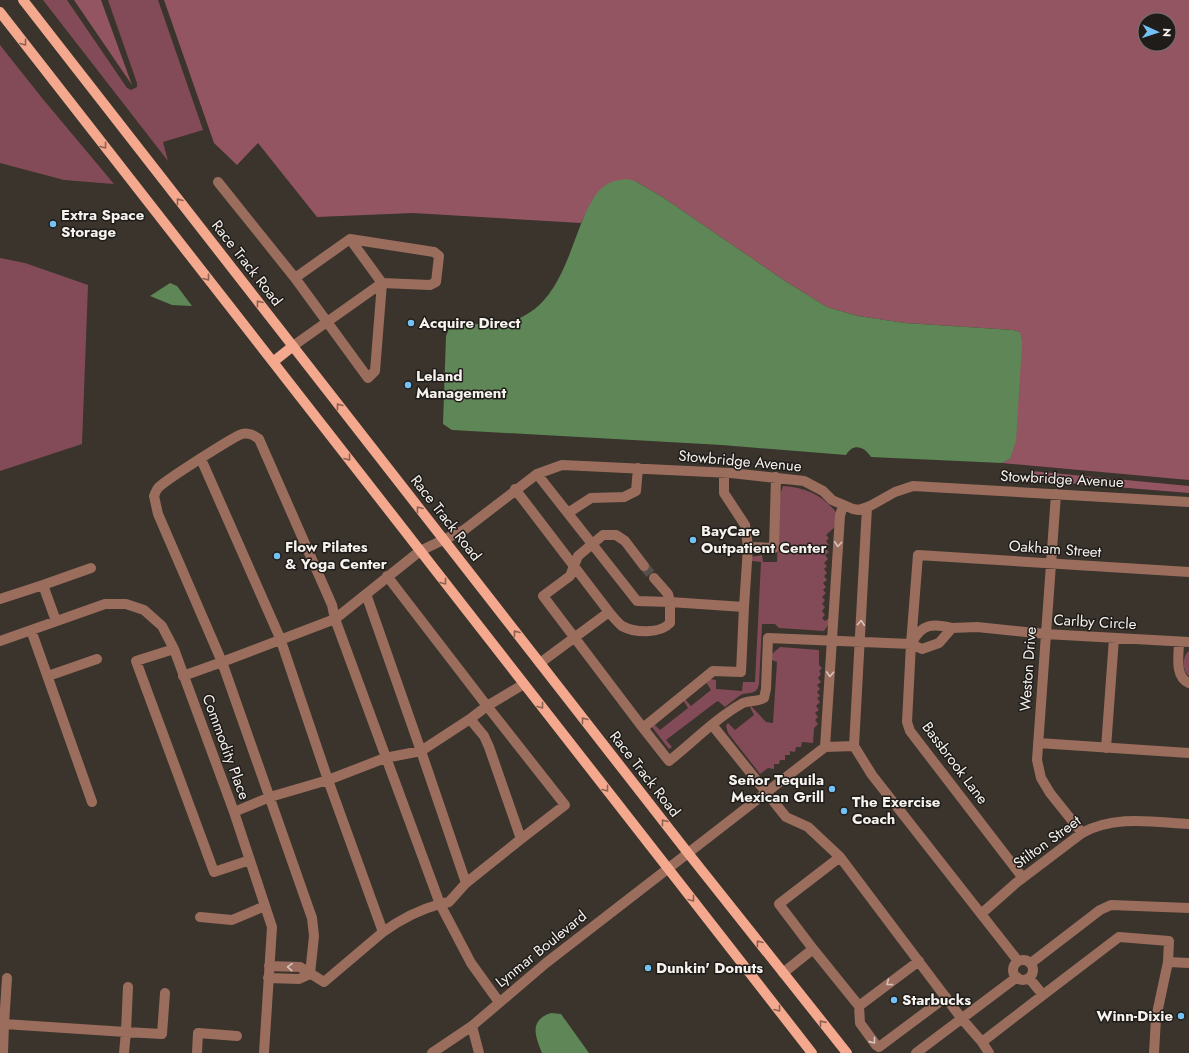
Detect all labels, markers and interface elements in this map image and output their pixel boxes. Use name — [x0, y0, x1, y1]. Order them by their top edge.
north arrow — [1137, 12, 1177, 52]
text: N — [1159, 28, 1175, 37]
one-way arrow — [19, 39, 26, 46]
one-way arrow — [99, 141, 106, 148]
one-way arrow — [177, 198, 184, 205]
place label: Extra Space Storage — [61, 204, 145, 243]
street label: Race Track Road — [206, 215, 288, 311]
marker: Extra Space Storage — [48, 219, 58, 229]
one-way arrow — [203, 274, 210, 281]
one-way arrow — [257, 301, 264, 308]
place label: Acquire Direct — [418, 312, 521, 334]
marker: Acquire Direct — [406, 318, 416, 328]
place label: Leland Management — [416, 365, 506, 404]
marker: Leland Management — [403, 380, 413, 390]
one-way arrow — [337, 403, 344, 410]
street label: Stowbridge Avenue — [677, 445, 803, 477]
one-way arrow — [343, 454, 350, 461]
street label: Stowbridge Avenue — [1000, 465, 1125, 493]
street label: Race Track Road — [405, 470, 487, 566]
one-way arrow — [417, 506, 424, 513]
place label: BayCare Outpatient Center — [701, 520, 828, 559]
marker: BayCare Outpatient Center — [688, 535, 698, 545]
street label: Oakham Street — [1008, 535, 1102, 563]
place label: Flow Pilates & Yoga Center — [285, 536, 388, 575]
one-way arrow — [834, 541, 843, 547]
marker: Flow Pilates & Yoga Center — [272, 551, 282, 561]
one-way arrow — [440, 577, 447, 584]
street label: Carlby Circle — [1053, 609, 1137, 635]
one-way arrow — [856, 620, 865, 626]
street label: Weston Drive — [1014, 626, 1042, 712]
one-way arrow — [514, 630, 521, 637]
one-way arrow — [826, 671, 834, 677]
street label: Commodity Place — [197, 691, 255, 803]
one-way arrow — [537, 702, 544, 709]
one-way arrow — [582, 717, 589, 724]
street label: Bassbrook Lane — [917, 717, 993, 809]
street label: Race Track Road — [604, 726, 686, 822]
place label: Señor Tequila Mexican Grill — [728, 769, 824, 808]
marker: Señor Tequila Mexican Grill — [827, 784, 837, 794]
one-way arrow — [602, 785, 609, 792]
place label: The Exercise Coach — [852, 791, 941, 830]
marker: The Exercise Coach — [839, 806, 849, 816]
street label: Stilton Street — [1009, 810, 1086, 874]
one-way arrow — [662, 820, 669, 827]
one-way arrow — [687, 895, 694, 902]
street label: Lynmar Boulevard — [491, 905, 591, 993]
one-way arrow — [756, 940, 763, 947]
place label: Dunkin' Donuts — [656, 957, 763, 979]
one-way arrow — [287, 962, 294, 971]
marker: Dunkin' Donuts — [643, 963, 653, 973]
one-way arrow — [887, 979, 894, 986]
place label: Starbucks — [902, 989, 971, 1011]
marker: Starbucks — [889, 995, 899, 1005]
one-way arrow — [773, 1005, 780, 1012]
place label: Winn-Dixie — [1096, 1005, 1173, 1027]
marker: Winn-Dixie — [1176, 1011, 1186, 1021]
one-way arrow — [820, 1020, 827, 1027]
one-way arrow — [868, 1036, 875, 1043]

